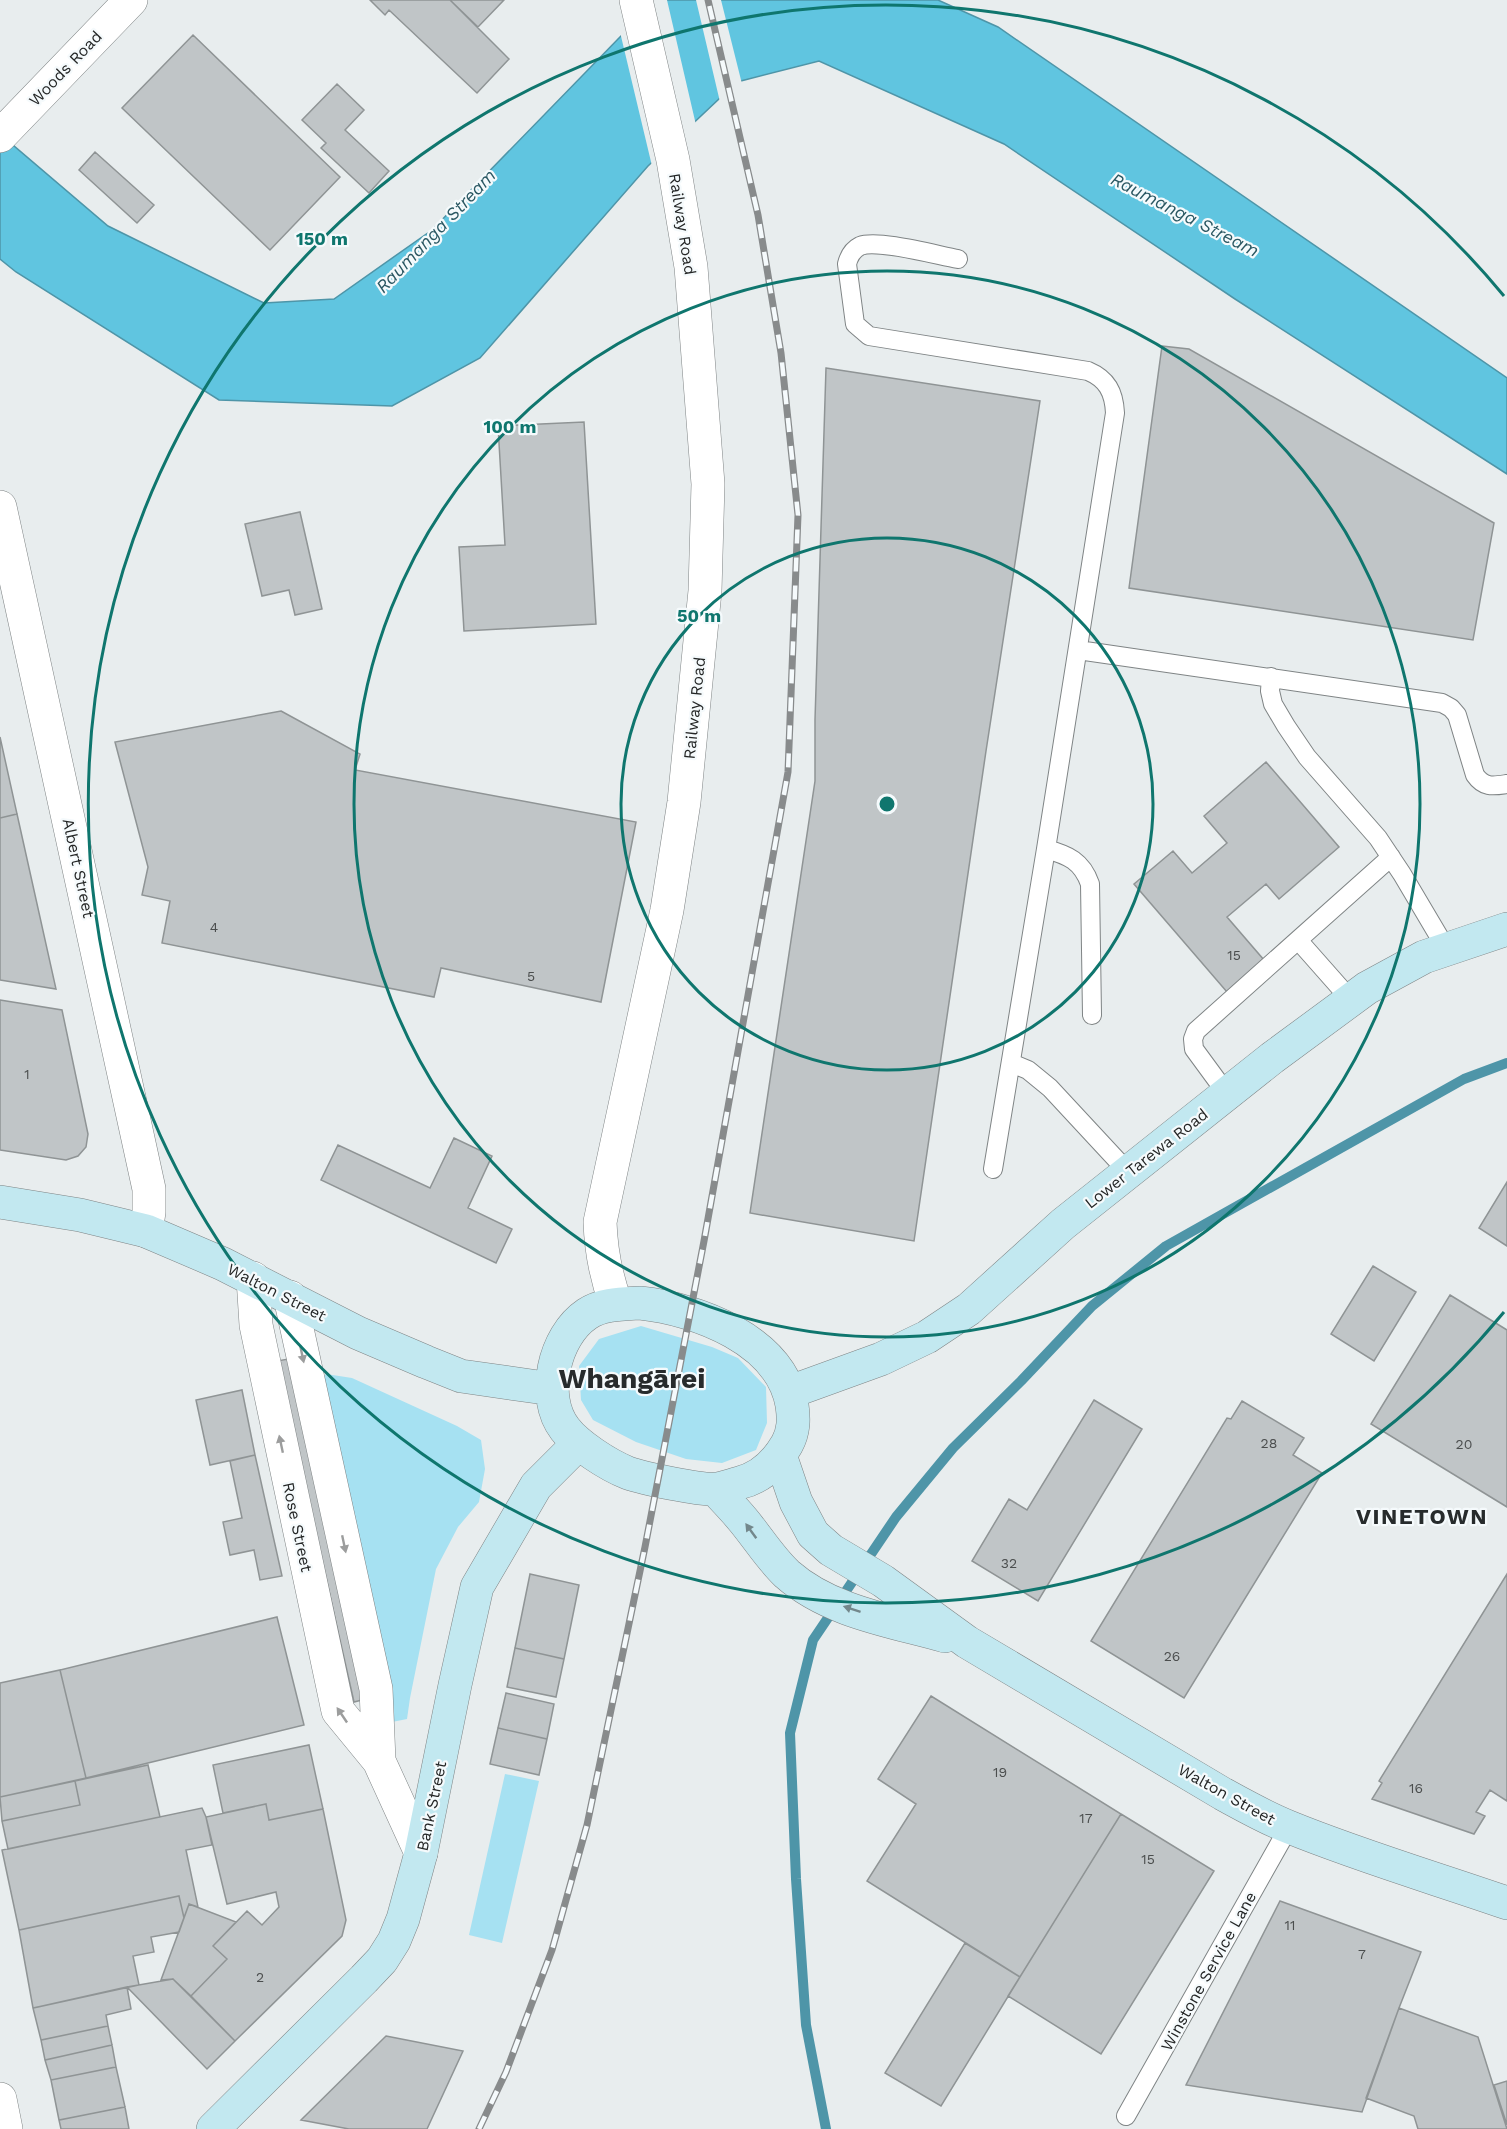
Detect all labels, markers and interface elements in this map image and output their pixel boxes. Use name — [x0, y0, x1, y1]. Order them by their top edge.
street label: Woods Road — [25, 27, 106, 110]
water label: Raumanga Stream — [371, 165, 500, 297]
water label: Raumanga Stream — [1108, 168, 1263, 261]
street label: Railway Road — [665, 172, 700, 276]
text: 150 m — [296, 228, 348, 249]
text: 100 m — [483, 416, 537, 437]
text: 50 m — [677, 605, 721, 626]
street label: Railway Road — [680, 656, 709, 760]
centre of rings — [877, 794, 897, 814]
street label: Albert Street — [59, 817, 98, 920]
house number: 4 — [210, 919, 218, 935]
house number: 15 — [1227, 947, 1241, 963]
house number: 5 — [527, 968, 535, 984]
house number: 1 — [24, 1066, 30, 1082]
street label: Lower Tarewa Road — [1081, 1104, 1212, 1212]
street label: Walton Street — [224, 1259, 330, 1326]
one-way arrow — [298, 1345, 307, 1364]
district label: Whangārei — [559, 1362, 705, 1395]
one-way arrow — [276, 1435, 285, 1454]
house number: 28 — [1261, 1435, 1277, 1451]
house number: 20 — [1456, 1436, 1472, 1452]
street label: Rose Street — [279, 1481, 316, 1574]
district label: VINETOWN — [1356, 1504, 1488, 1529]
one-way arrow — [746, 1524, 758, 1539]
one-way arrow — [340, 1535, 349, 1554]
house number: 32 — [1001, 1555, 1017, 1571]
one-way arrow — [843, 1604, 861, 1613]
house number: 26 — [1164, 1648, 1180, 1664]
one-way arrow — [337, 1707, 348, 1724]
street label: Bank Street — [413, 1759, 450, 1853]
street label: Walton Street — [1175, 1760, 1279, 1829]
house number: 19 — [993, 1764, 1007, 1780]
house number: 16 — [1409, 1780, 1423, 1796]
house number: 17 — [1079, 1810, 1093, 1826]
house number: 15 — [1141, 1851, 1155, 1867]
street label: Winstone Service Lane — [1157, 1888, 1260, 2054]
house number: 11 — [1285, 1917, 1295, 1933]
house number: 7 — [1358, 1946, 1366, 1962]
house number: 2 — [256, 1969, 264, 1985]

